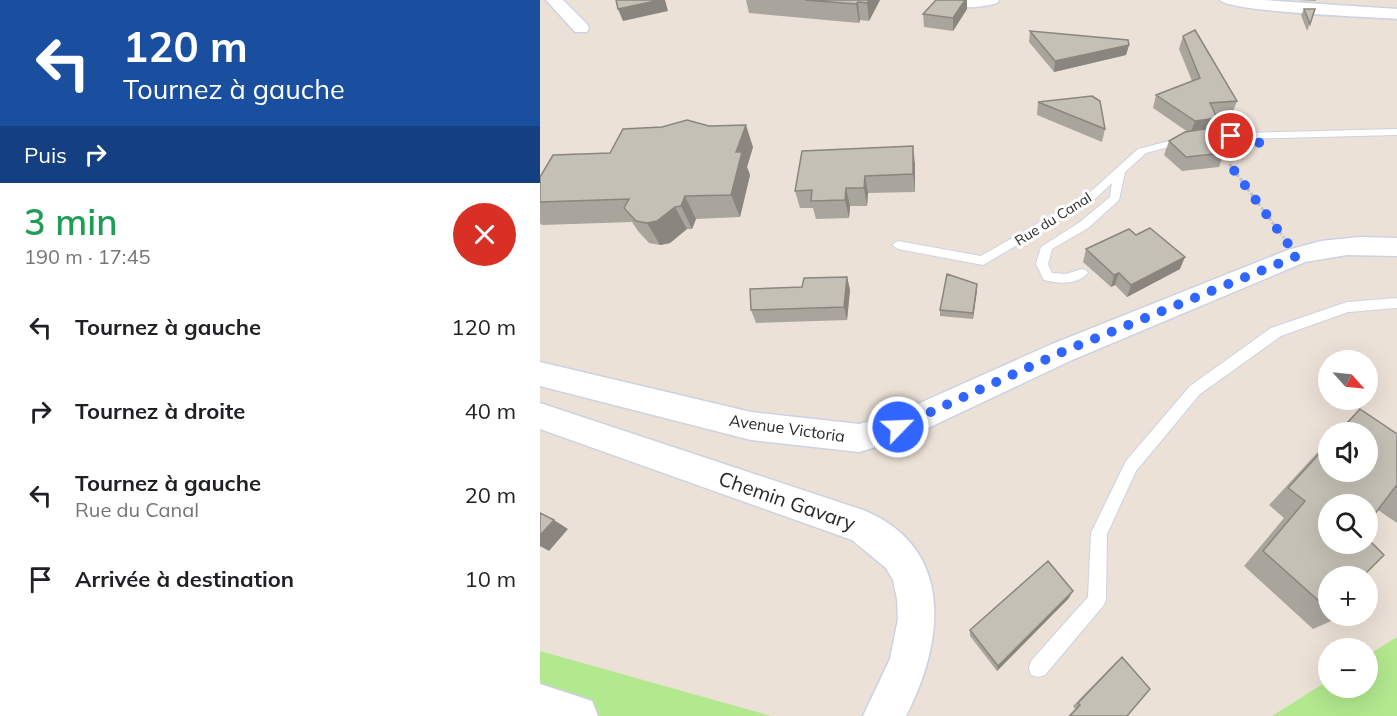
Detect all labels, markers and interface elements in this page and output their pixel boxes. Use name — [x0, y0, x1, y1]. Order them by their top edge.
text: 120 m — [123, 20, 248, 73]
icon: left — [24, 24, 102, 102]
text: Tournez à gauche — [123, 72, 345, 106]
pin — [1205, 110, 1256, 161]
icon: arrive — [1214, 119, 1247, 152]
icon: right — [79, 138, 112, 171]
text: Puis — [24, 141, 67, 169]
street label: Rue du Canal — [1011, 188, 1095, 250]
text: 3 min — [24, 199, 118, 244]
button: close — [453, 203, 516, 266]
text: 190 m · 17:45 — [24, 244, 150, 269]
icon: left — [24, 311, 57, 344]
text: Tournez à gauche — [75, 313, 261, 341]
text: 120 m — [451, 313, 516, 341]
north arrow — [1318, 350, 1378, 410]
map controls — [1318, 350, 1378, 698]
icon: right — [24, 395, 57, 428]
position arrow — [866, 395, 930, 459]
text: Tournez à droite — [75, 397, 245, 425]
text: 40 m — [465, 397, 516, 425]
street label: Avenue Victoria — [728, 410, 846, 446]
button: sound — [1318, 422, 1378, 482]
street label: Chemin Gavary — [716, 465, 859, 536]
text: Tournez à gauche — [75, 469, 261, 497]
icon: left — [24, 479, 57, 512]
text: 20 m — [465, 481, 516, 509]
button: search — [1318, 494, 1378, 554]
text: Rue du Canal — [75, 497, 199, 522]
icon: arrive — [24, 563, 57, 596]
text: Arrivée à destination — [75, 565, 294, 593]
text: 10 m — [465, 565, 516, 593]
button: + — [1318, 566, 1378, 626]
button: − — [1318, 638, 1378, 698]

